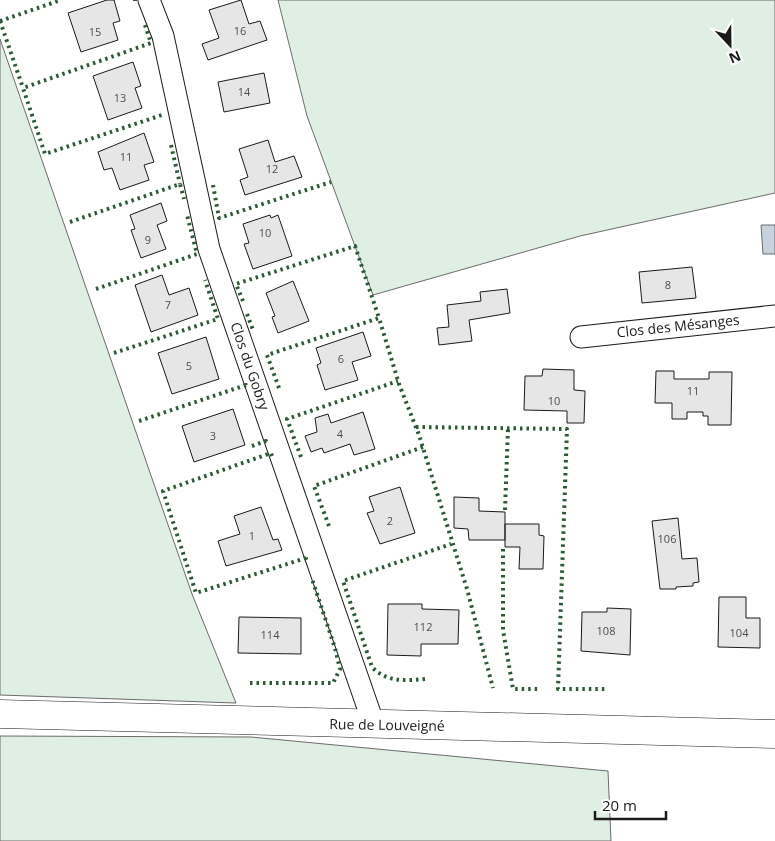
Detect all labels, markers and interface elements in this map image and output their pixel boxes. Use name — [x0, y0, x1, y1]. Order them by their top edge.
north arrow — [705, 20, 755, 70]
house number: 16 — [234, 23, 246, 38]
house number: 15 — [89, 24, 101, 39]
text: N — [726, 47, 744, 68]
house number: 14 — [238, 84, 251, 99]
house number: 13 — [114, 90, 126, 105]
house number: 11 — [120, 149, 132, 164]
house number: 12 — [266, 161, 278, 176]
house number: 10 — [259, 225, 271, 240]
house number: 9 — [145, 232, 151, 247]
house number: 8 — [665, 277, 671, 292]
house number: 7 — [165, 297, 171, 312]
street label: Clos des Mésanges — [616, 310, 741, 341]
street label: Clos du Gobry — [227, 319, 275, 413]
house number: 6 — [338, 351, 344, 366]
house number: 5 — [186, 358, 192, 373]
house number: 11 — [687, 383, 699, 398]
house number: 10 — [548, 393, 560, 408]
house number: 4 — [337, 426, 344, 441]
house number: 3 — [210, 428, 216, 443]
house number: 2 — [387, 513, 393, 528]
house number: 1 — [249, 528, 255, 543]
house number: 106 — [658, 531, 676, 546]
house number: 112 — [414, 619, 432, 634]
house number: 108 — [597, 623, 615, 638]
house number: 104 — [730, 625, 749, 640]
house number: 114 — [261, 627, 280, 642]
street label: Rue de Louveigné — [329, 714, 445, 735]
scale bar — [595, 788, 666, 820]
text: 20 m — [602, 795, 637, 815]

